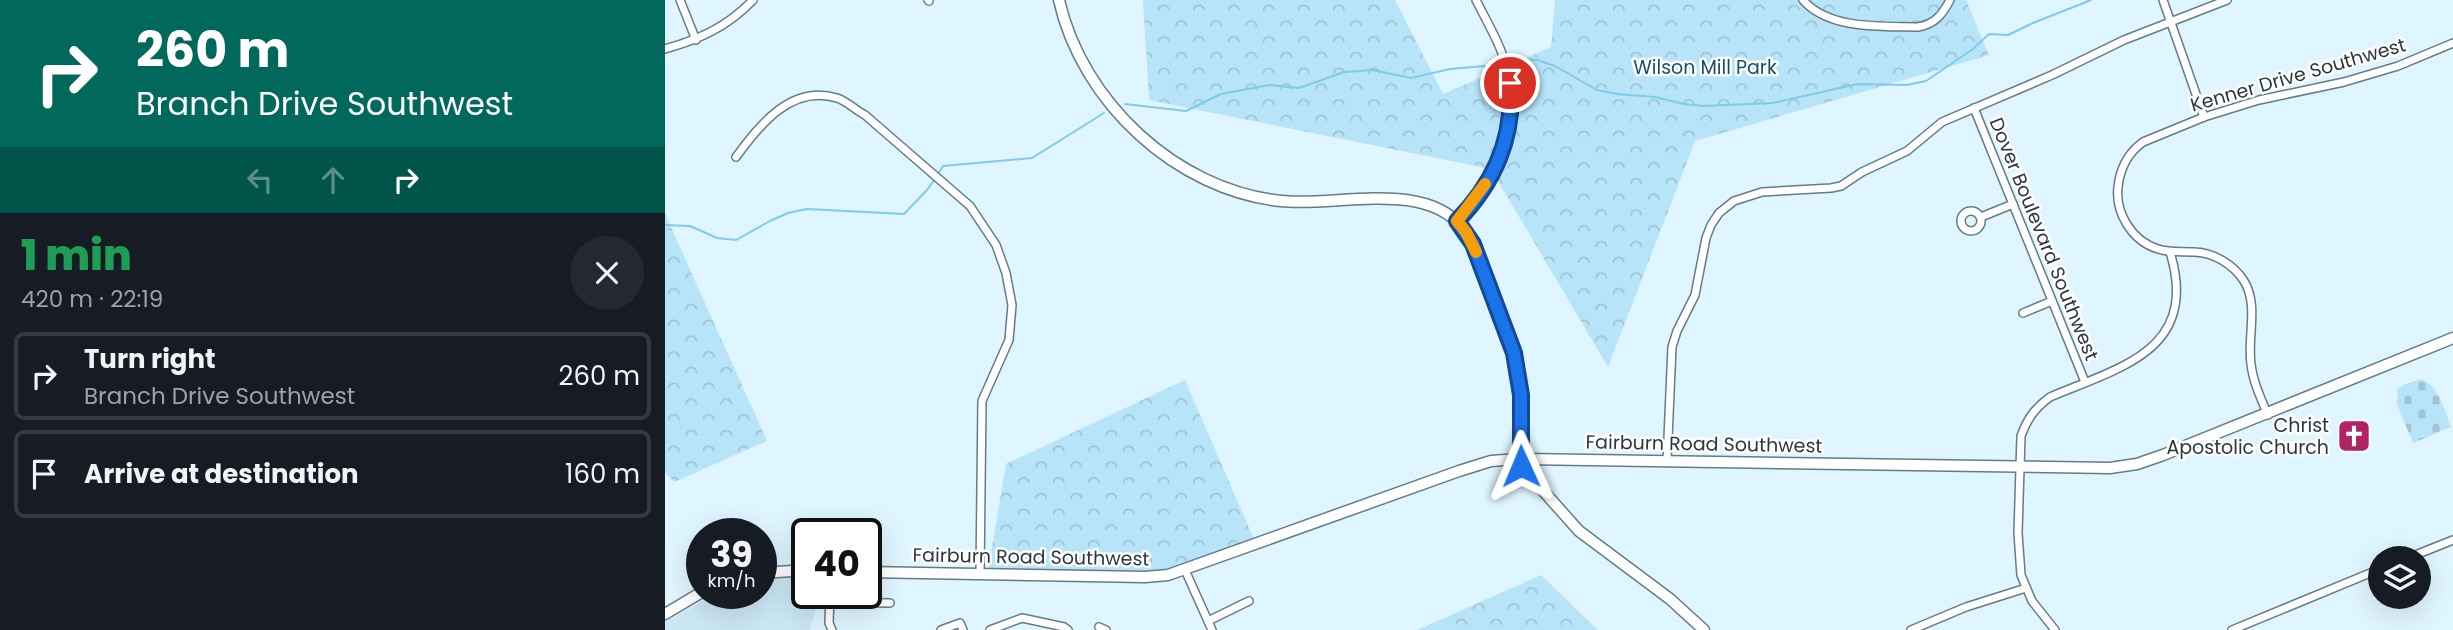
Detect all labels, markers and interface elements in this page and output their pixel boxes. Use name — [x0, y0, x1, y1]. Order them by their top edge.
text: 260 m — [136, 16, 289, 84]
icon: right — [21, 28, 112, 119]
street label: Kenner Drive Southwest — [2187, 31, 2409, 119]
pin — [1480, 53, 1540, 113]
park label: Wilson Mill Park — [1633, 54, 1777, 81]
icon: arrive — [1491, 64, 1529, 102]
text: Branch Drive Southwest — [136, 81, 513, 126]
street label: Dover Boulevard Southwest — [1983, 113, 2105, 365]
icon: left — [241, 161, 279, 199]
icon: ahead — [314, 161, 352, 199]
icon: right — [387, 161, 425, 199]
text: 1 min — [21, 226, 132, 285]
button: close — [570, 236, 644, 310]
text: 420 m · 22:19 — [21, 283, 163, 315]
text: Turn right — [84, 341, 216, 377]
icon: right — [25, 357, 63, 395]
text: 260 m — [558, 358, 640, 394]
text: Branch Drive Southwest — [84, 380, 355, 412]
place label: Christ Apostolic Church — [2166, 412, 2329, 461]
church icon: Christ Apostolic Church — [2335, 417, 2373, 455]
street label: Fairburn Road Southwest — [1585, 428, 1823, 460]
position arrow — [1484, 429, 1558, 503]
icon: arrive — [25, 455, 63, 493]
text: Arrive at destination — [84, 456, 359, 492]
text: 160 m — [565, 456, 640, 492]
speed limit sign: 40 — [791, 518, 882, 609]
text: 39 — [710, 530, 753, 579]
street label: Fairburn Road Southwest — [912, 541, 1150, 573]
map controls — [2368, 546, 2431, 609]
button: layers — [2368, 546, 2431, 609]
text: km/h — [708, 568, 755, 593]

